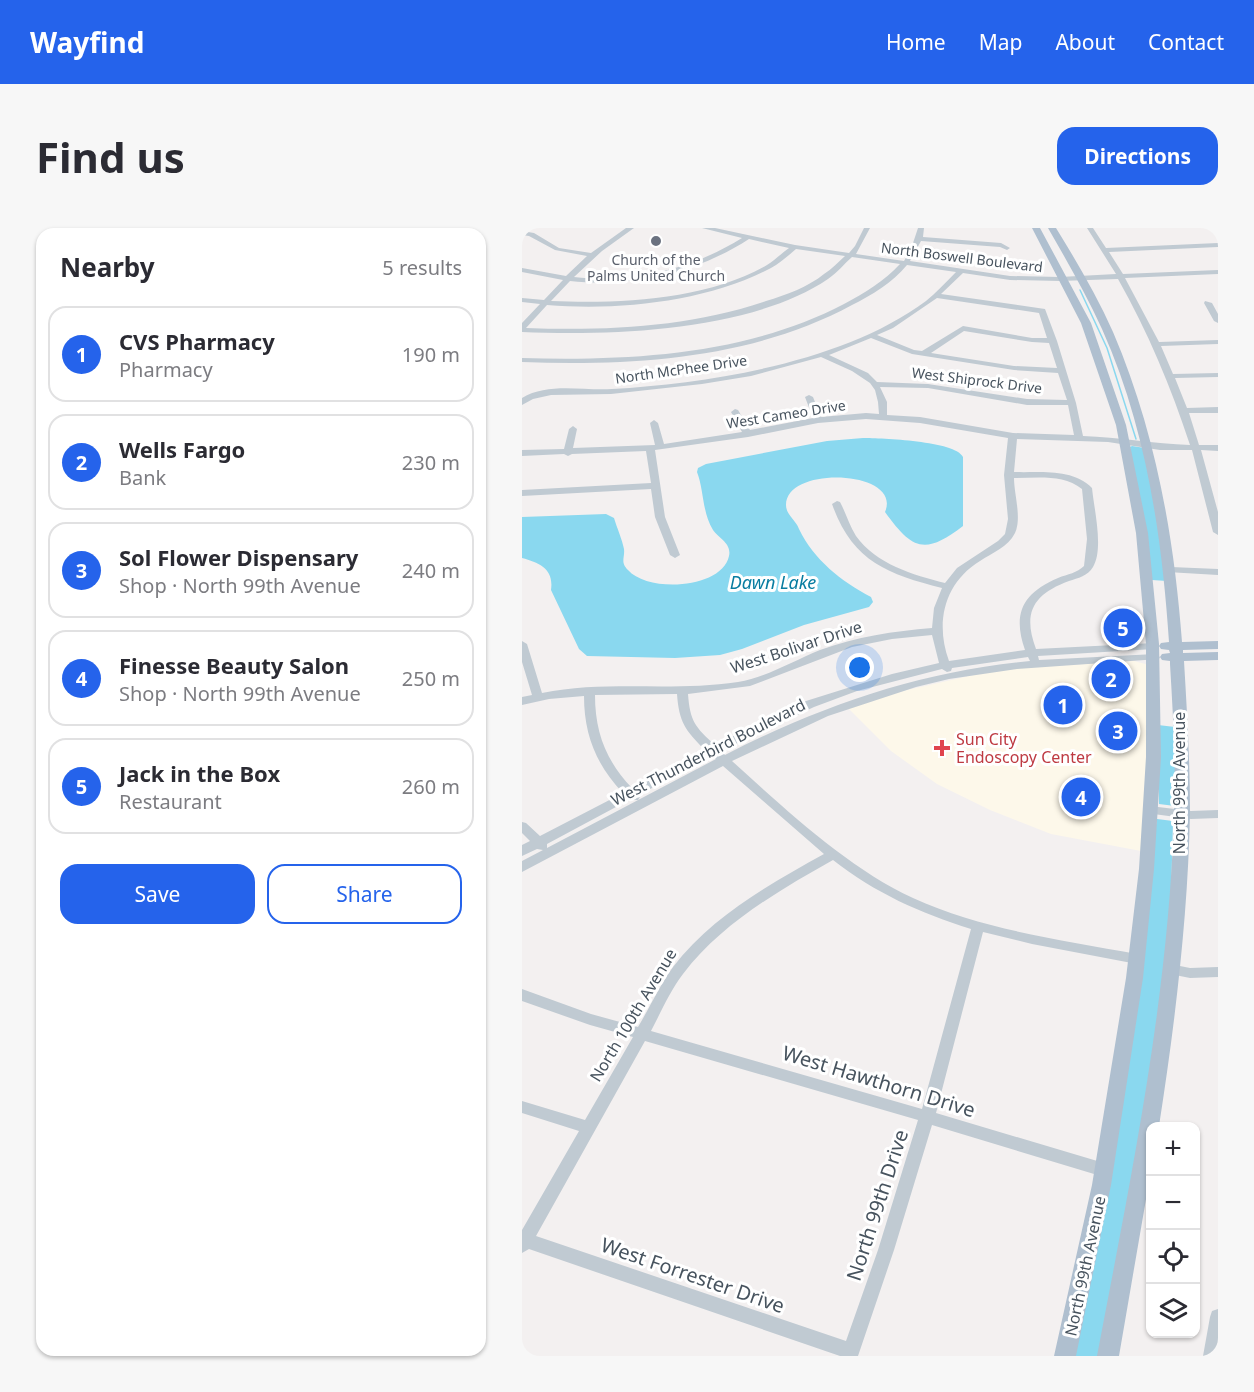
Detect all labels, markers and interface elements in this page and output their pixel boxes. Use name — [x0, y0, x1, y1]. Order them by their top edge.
text: Wayfind — [30, 23, 144, 61]
text: Home — [886, 28, 946, 56]
text: Map — [979, 28, 1022, 56]
text: About — [1055, 28, 1115, 56]
text: Contact — [1148, 28, 1224, 56]
button: Directions — [1057, 127, 1218, 185]
text: Find us — [36, 128, 185, 185]
marker: Church of the Palms United Church — [649, 234, 663, 248]
street label: North Boswell Boulevard — [880, 238, 1044, 276]
text: Nearby — [60, 249, 155, 285]
place label: Church of the Palms United Church — [587, 250, 725, 285]
text: 5 results — [382, 254, 462, 281]
text: CVS Pharmacy — [119, 326, 275, 356]
text: 1 — [76, 341, 87, 368]
text: 190 m — [402, 341, 460, 368]
street label: North McPhee Drive — [614, 350, 748, 388]
text: Pharmacy — [119, 356, 213, 383]
street label: West Shiprock Drive — [911, 363, 1043, 397]
street label: West Cameo Drive — [725, 395, 847, 433]
text: Wells Fargo — [119, 434, 245, 464]
text: 2 — [76, 449, 87, 476]
text: 230 m — [402, 449, 460, 476]
text: Bank — [119, 464, 166, 491]
text: Sol Flower Dispensary — [119, 542, 358, 572]
text: 3 — [76, 557, 87, 584]
text: 240 m — [402, 557, 460, 584]
water label: Dawn Lake — [730, 570, 816, 594]
text: Shop · North 99th Avenue — [119, 572, 361, 599]
pin: 5 — [1104, 606, 1142, 650]
street label: West Bolivar Drive — [727, 615, 865, 679]
text: Finesse Beauty Salon — [119, 650, 349, 680]
your location — [845, 653, 874, 682]
pin: 2 — [1092, 656, 1130, 702]
text: 4 — [76, 665, 87, 692]
text: 250 m — [402, 665, 460, 692]
text: Shop · North 99th Avenue — [119, 680, 361, 707]
pin: 1 — [1044, 682, 1082, 728]
street label: West Thunderbird Boulevard — [607, 693, 809, 811]
pin: 3 — [1098, 708, 1138, 754]
street label: North 99th Avenue — [1168, 712, 1190, 854]
place label: Sun City Endoscopy Center — [956, 728, 1092, 768]
marker: Sun City Endoscopy Center — [933, 739, 951, 757]
text: Jack in the Box — [119, 758, 280, 788]
text: 5 — [76, 773, 87, 800]
text: 260 m — [402, 773, 460, 800]
pin: 4 — [1062, 774, 1100, 820]
text: Restaurant — [119, 788, 222, 815]
button: Save — [60, 864, 255, 924]
button: Share — [267, 864, 462, 924]
street label: North 100th Avenue — [584, 944, 682, 1086]
street label: West Hawthorn Drive — [779, 1039, 979, 1123]
map controls — [1146, 1122, 1200, 1338]
button: + — [1146, 1122, 1200, 1176]
street label: North 99th Drive — [840, 1126, 914, 1284]
button: − — [1146, 1176, 1200, 1230]
street label: North 99th Avenue — [1059, 1194, 1111, 1338]
button: locate — [1146, 1230, 1200, 1284]
street label: West Forrester Drive — [598, 1231, 788, 1319]
button: layers — [1146, 1284, 1200, 1338]

